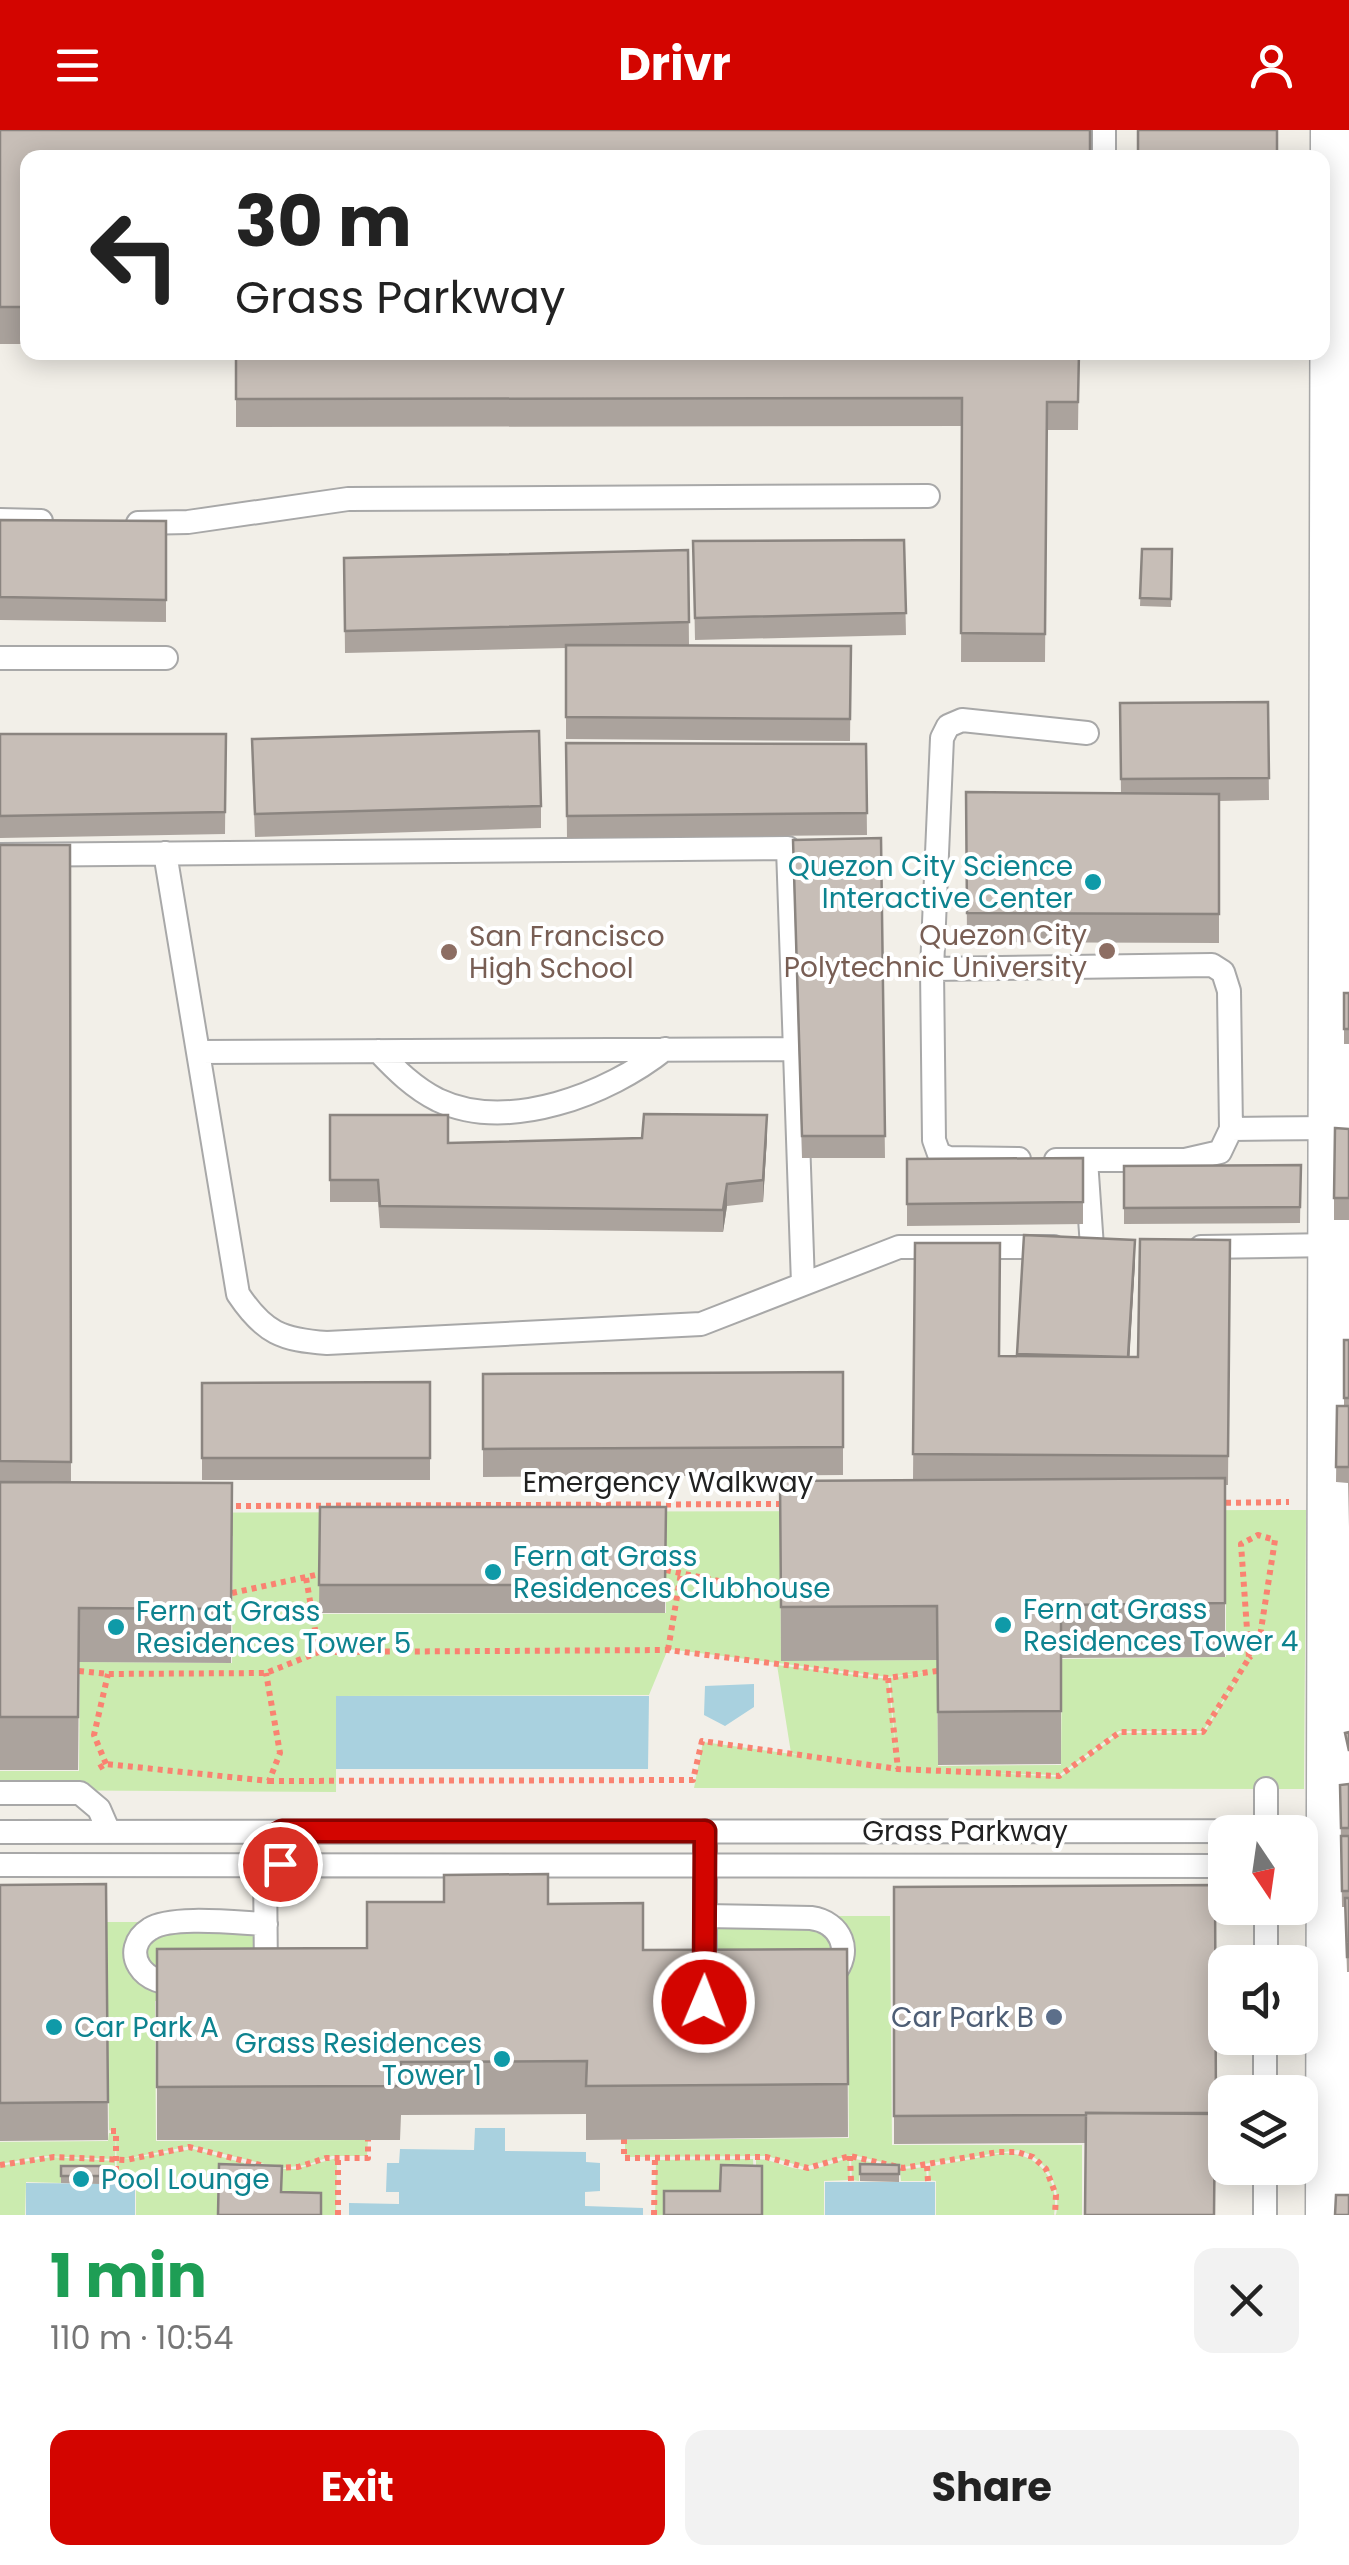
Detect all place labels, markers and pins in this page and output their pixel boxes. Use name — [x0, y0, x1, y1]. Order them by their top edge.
place label: Quezon City Science Interactive Center — [788, 847, 1073, 918]
marker: Quezon City Science Interactive Center — [1082, 871, 1104, 893]
place label: Quezon City Polytechnic University — [784, 916, 1087, 987]
place label: San Francisco High School — [469, 917, 665, 988]
marker: Quezon City Polytechnic University — [1096, 940, 1118, 962]
marker: San Francisco High School — [438, 941, 460, 963]
place label: Fern at Grass Residences Clubhouse — [513, 1537, 831, 1608]
marker: Fern at Grass Residences Clubhouse — [482, 1561, 504, 1583]
place label: Fern at Grass Residences Tower 4 — [1023, 1590, 1298, 1661]
place label: Fern at Grass Residences Tower 5 — [136, 1592, 411, 1663]
marker: Fern at Grass Residences Tower 4 — [992, 1614, 1014, 1636]
marker: Fern at Grass Residences Tower 5 — [105, 1616, 127, 1638]
pin — [238, 1822, 323, 1907]
place label: Car Park B — [891, 1998, 1034, 2037]
marker: Car Park B — [1043, 2006, 1065, 2028]
place label: Car Park A — [74, 2008, 219, 2047]
marker: Car Park A — [43, 2016, 65, 2038]
place label: Grass Residences Tower 1 — [235, 2024, 482, 2095]
marker: Grass Residences Tower 1 — [491, 2048, 513, 2070]
place label: Pool Lounge — [101, 2160, 270, 2199]
marker: Pool Lounge — [70, 2168, 92, 2190]

